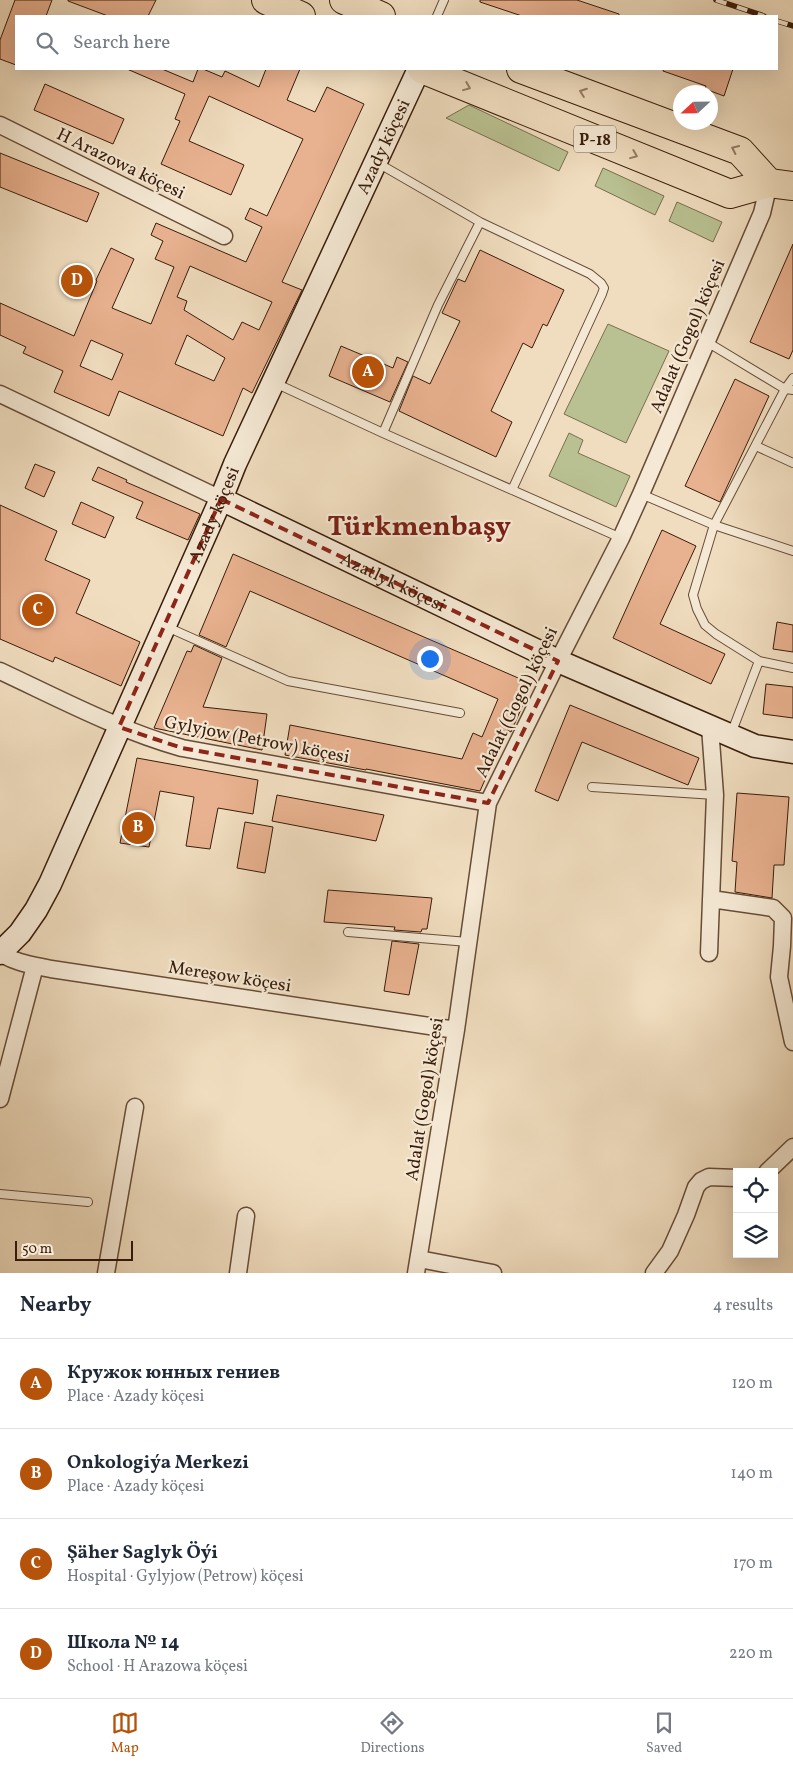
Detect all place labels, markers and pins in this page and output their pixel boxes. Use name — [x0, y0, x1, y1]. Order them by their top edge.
pin: D — [61, 262, 93, 300]
pin: A — [352, 353, 384, 391]
pin: C — [22, 591, 54, 629]
pin: B — [122, 809, 154, 847]

